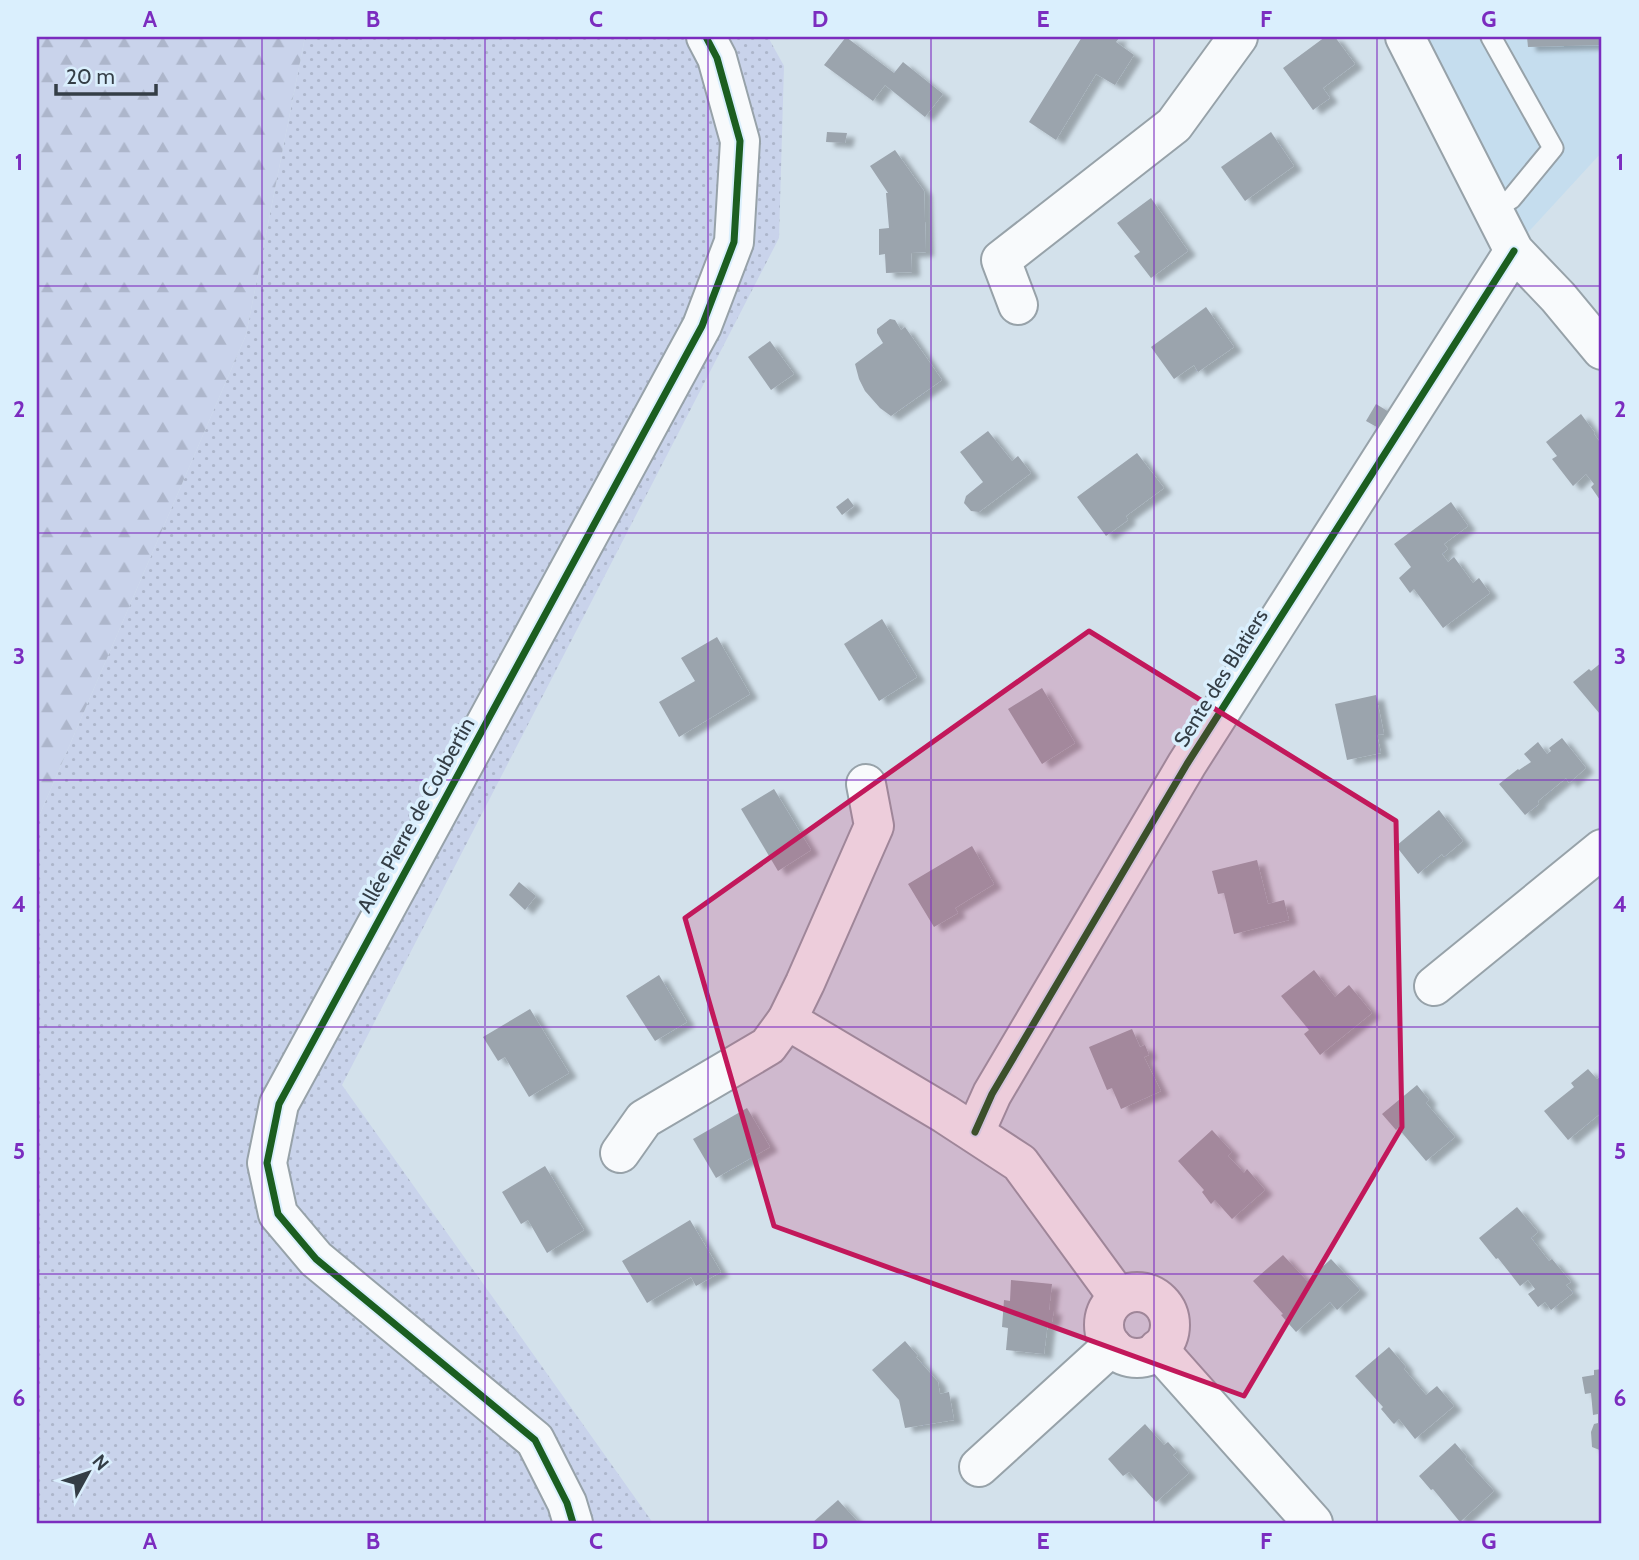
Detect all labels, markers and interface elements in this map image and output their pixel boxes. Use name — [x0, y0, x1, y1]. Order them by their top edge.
text: A — [143, 5, 158, 33]
text: B — [366, 5, 380, 33]
text: C — [589, 5, 603, 33]
text: D — [812, 5, 828, 33]
text: E — [1036, 5, 1050, 33]
text: F — [1260, 5, 1272, 33]
text: G — [1481, 5, 1497, 33]
scale bar — [56, 52, 156, 96]
text: 20 m — [66, 64, 115, 89]
text: 1 — [15, 148, 23, 176]
text: 1 — [1616, 148, 1624, 176]
text: 2 — [13, 395, 25, 423]
text: 2 — [1614, 395, 1626, 423]
street label: Sente des Blatiers — [1168, 604, 1273, 751]
text: 3 — [13, 642, 25, 670]
text: 3 — [1614, 642, 1626, 670]
street label: Allée Pierre de Coubertin — [352, 713, 480, 917]
text: 4 — [12, 890, 26, 918]
text: 4 — [1613, 890, 1627, 918]
text: 5 — [13, 1137, 25, 1165]
text: 5 — [1614, 1137, 1626, 1165]
text: 6 — [13, 1384, 25, 1412]
text: 6 — [1614, 1384, 1626, 1412]
north arrow — [52, 1438, 122, 1508]
text: N — [88, 1450, 114, 1475]
text: A — [143, 1527, 158, 1555]
text: B — [366, 1527, 380, 1555]
text: C — [589, 1527, 603, 1555]
text: D — [812, 1527, 828, 1555]
text: E — [1036, 1527, 1050, 1555]
text: F — [1260, 1527, 1272, 1555]
text: G — [1481, 1527, 1497, 1555]

